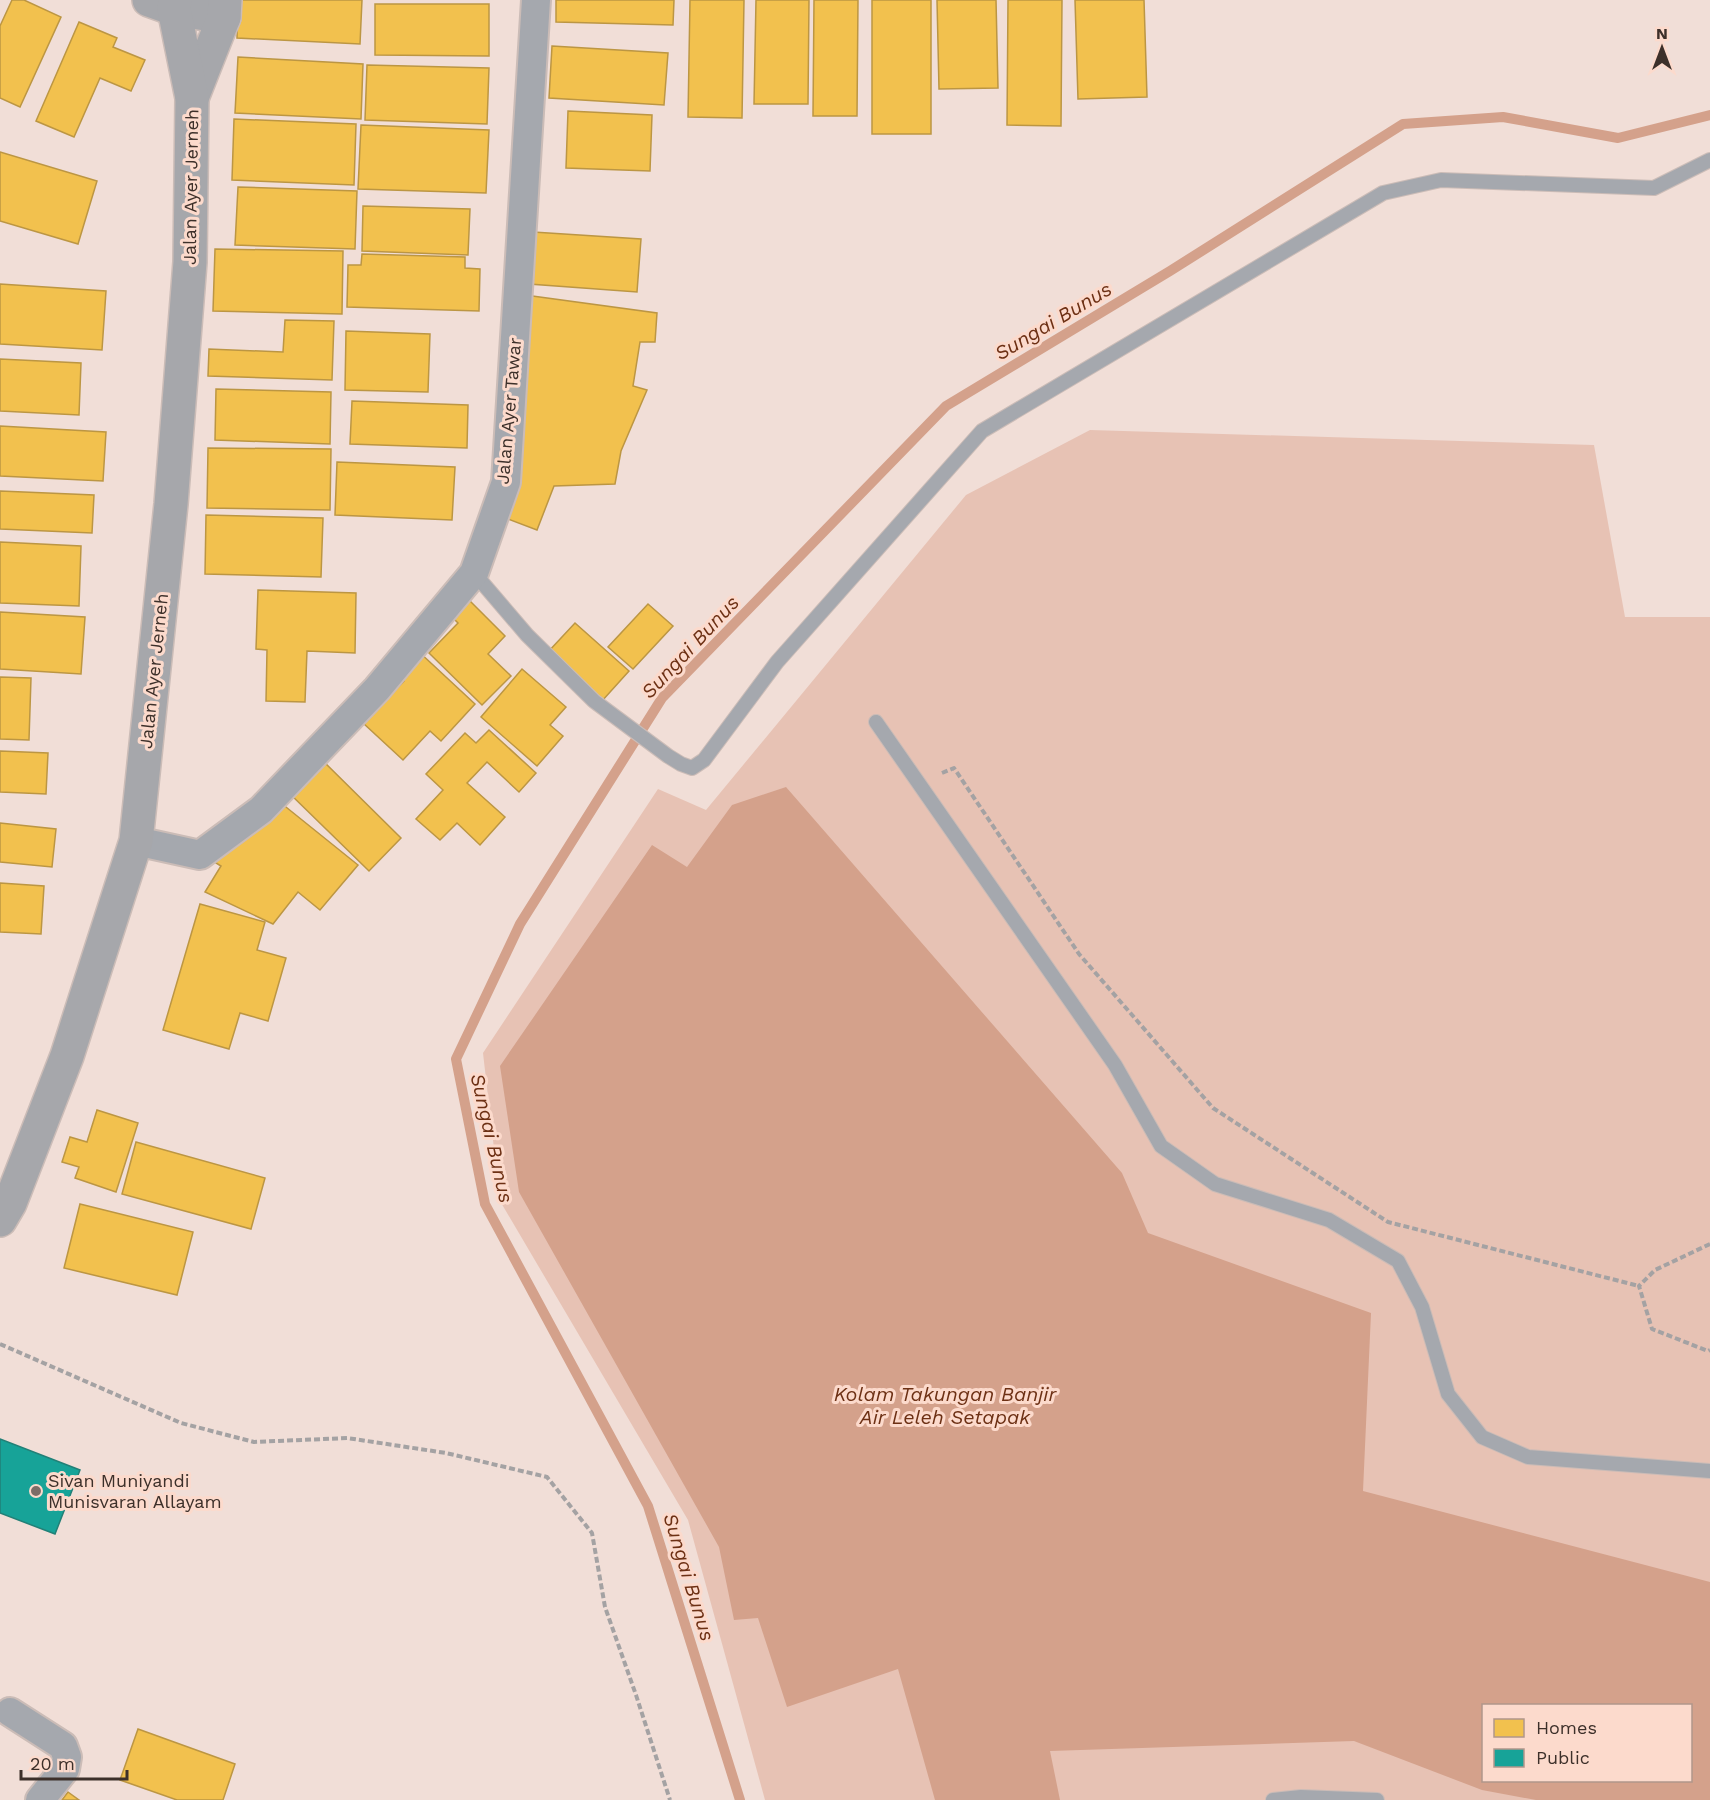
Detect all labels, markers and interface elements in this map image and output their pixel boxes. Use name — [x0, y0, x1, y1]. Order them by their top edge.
north arrow — [1632, 18, 1692, 78]
text: N — [1656, 24, 1668, 43]
street label: Jalan Ayer Jerneh — [179, 109, 202, 265]
water label: Sungai Bunus — [990, 277, 1116, 365]
street label: Jalan Ayer Tawar — [492, 337, 525, 485]
water label: Sungai Bunus — [636, 590, 744, 704]
street label: Jalan Ayer Jerneh — [135, 592, 172, 750]
water label: Sungai Bunus — [465, 1071, 519, 1205]
water label: Kolam Takungan Banjir Air Leleh Setapak — [834, 1382, 1058, 1429]
place label: Sivan Muniyandi Munisvaran Allayam — [48, 1470, 222, 1512]
marker: Sivan Muniyandi Munisvaran Allayam — [29, 1484, 43, 1498]
water label: Sungai Bunus — [658, 1510, 720, 1644]
legend — [1482, 1704, 1692, 1782]
text: Homes — [1536, 1717, 1597, 1738]
scale bar — [21, 1743, 128, 1781]
text: Public — [1536, 1747, 1590, 1768]
text: 20 m — [30, 1753, 75, 1774]

